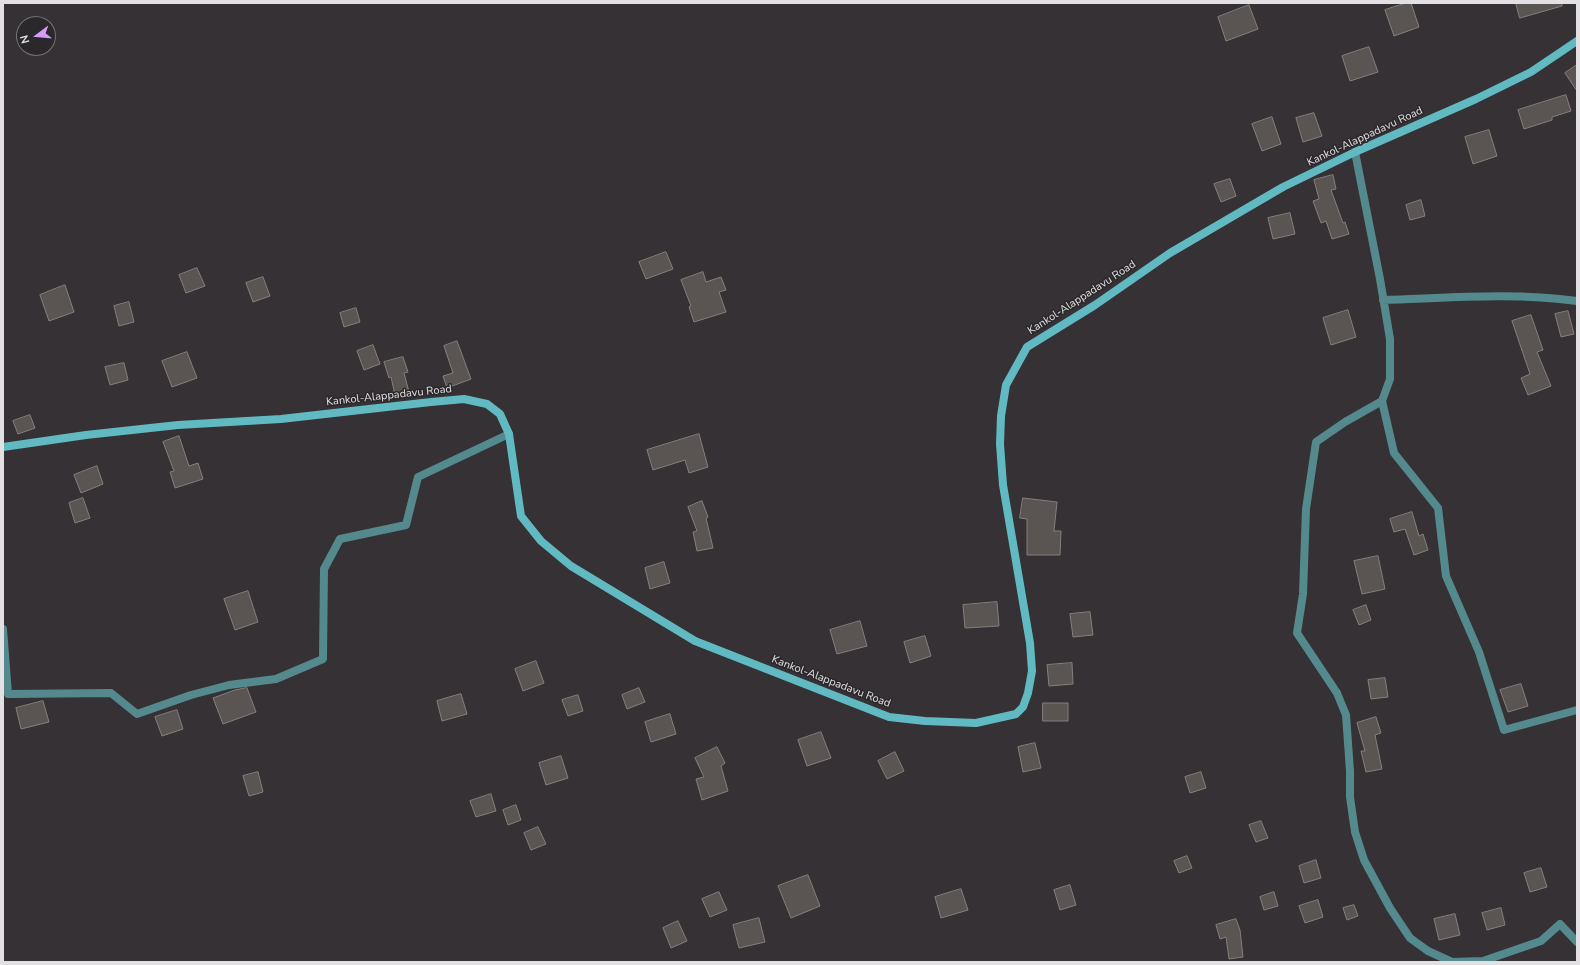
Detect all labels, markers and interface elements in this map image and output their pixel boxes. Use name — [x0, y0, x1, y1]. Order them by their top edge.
north arrow — [16, 16, 56, 56]
text: N — [17, 33, 33, 45]
street label: Kankol-Alappadavu Road — [1305, 104, 1425, 170]
street label: Kankol-Alappadavu Road — [1025, 258, 1139, 338]
street label: Kankol-Alappadavu Road — [326, 383, 452, 409]
street label: Kankol-Alappadavu Road — [770, 653, 892, 711]

